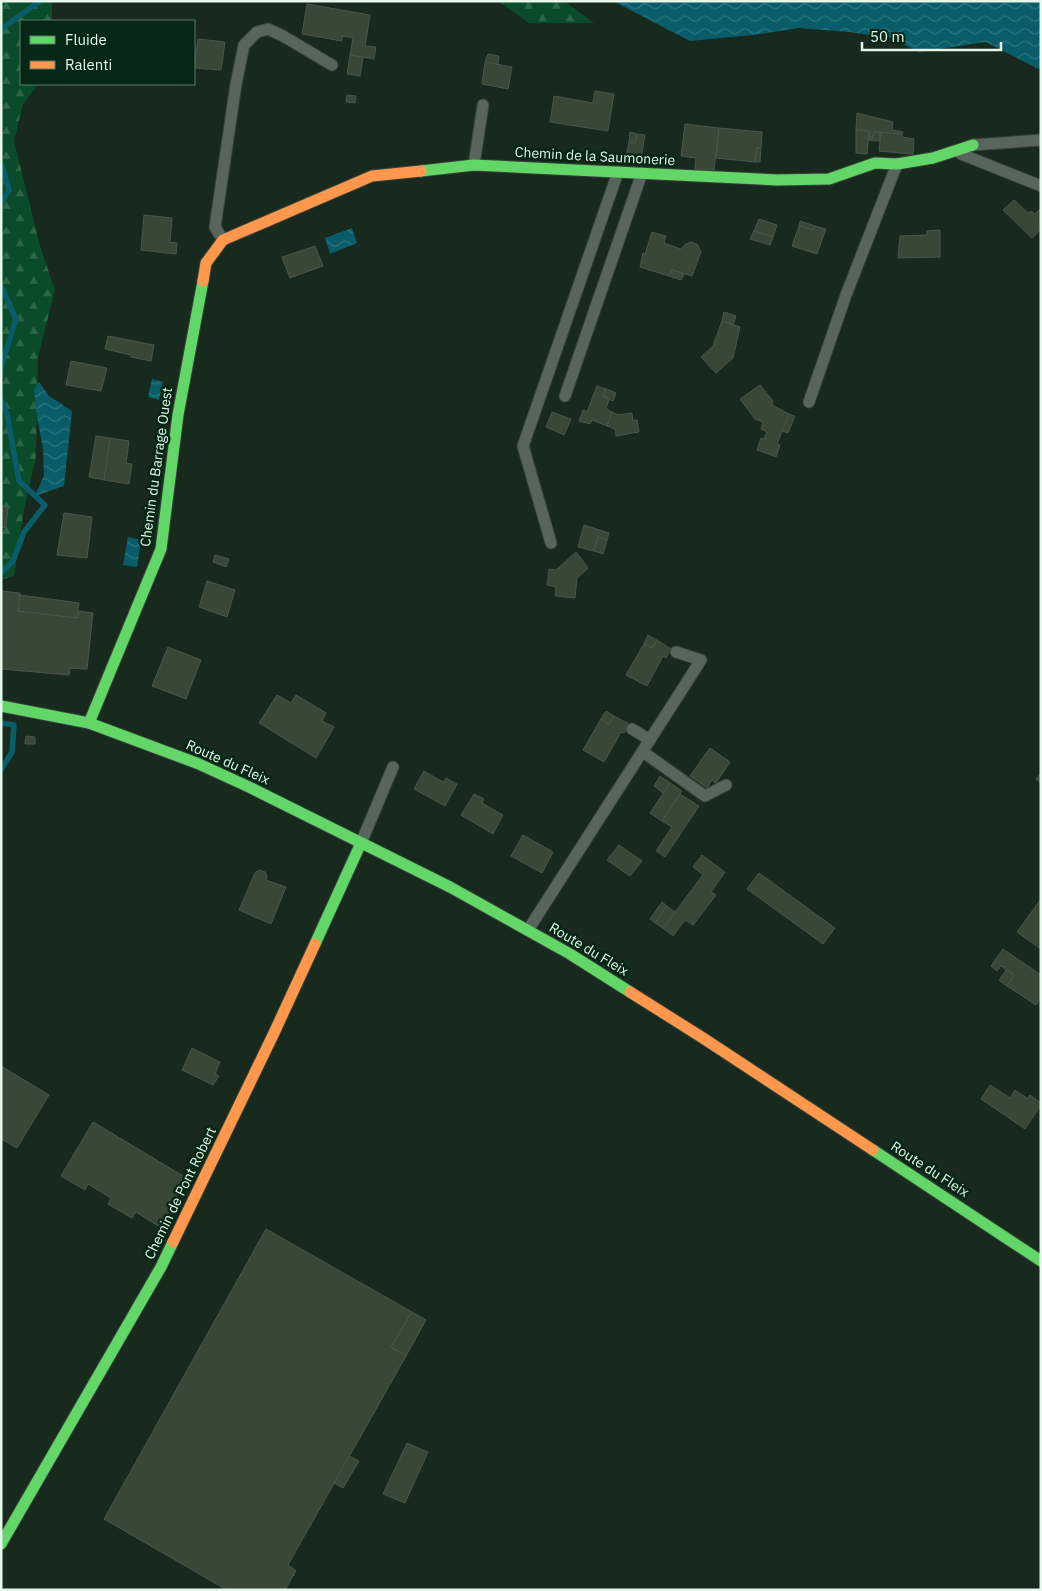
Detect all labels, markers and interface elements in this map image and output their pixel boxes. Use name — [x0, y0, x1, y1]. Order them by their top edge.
legend — [20, 20, 195, 85]
scale bar — [862, 20, 1001, 52]
text: 50 m — [870, 27, 905, 46]
text: Fluide — [65, 30, 107, 49]
text: Ralenti — [65, 55, 112, 74]
street label: Chemin de la Saumonerie — [514, 143, 676, 169]
street label: Chemin du Barrage Ouest — [136, 386, 176, 548]
street label: Route du Fleix — [183, 736, 273, 788]
street label: Route du Fleix — [546, 918, 632, 980]
street label: Chemin de Pont Robert — [140, 1124, 220, 1262]
street label: Route du Fleix — [887, 1137, 973, 1201]

